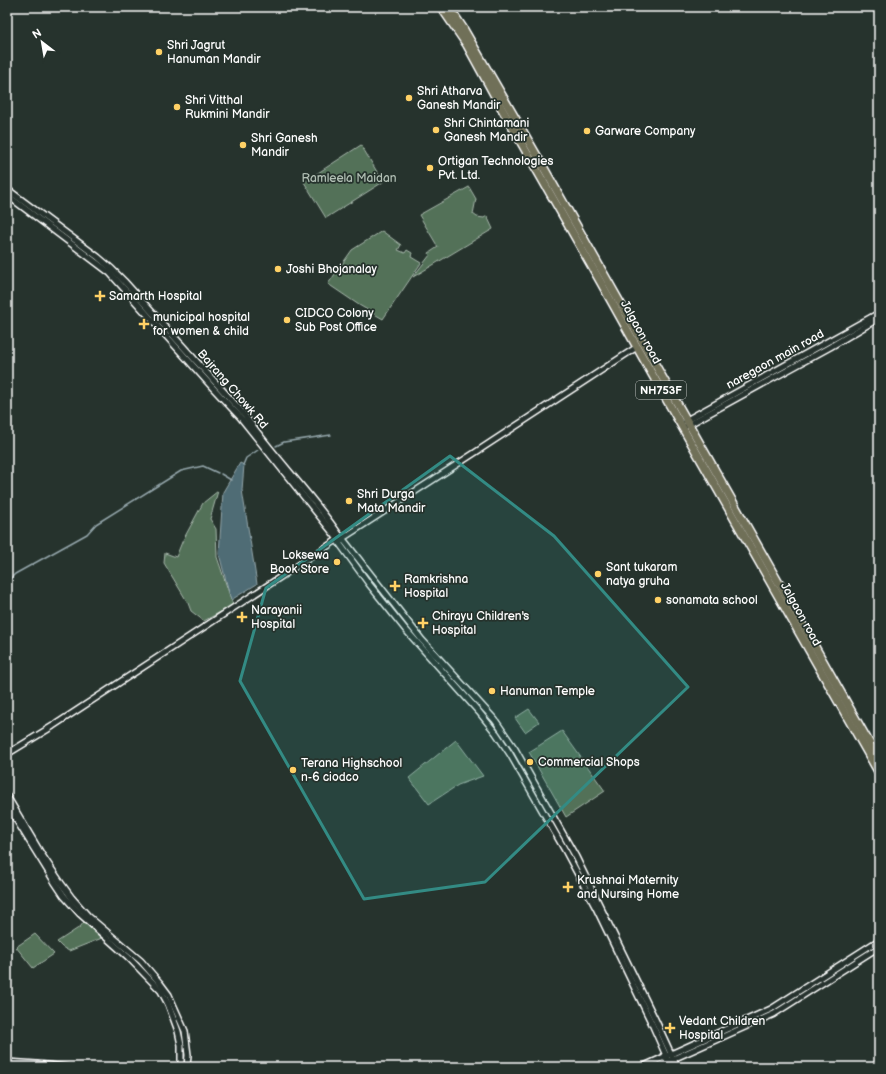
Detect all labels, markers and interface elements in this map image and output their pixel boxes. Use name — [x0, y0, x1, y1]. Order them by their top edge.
north arrow — [22, 22, 62, 62]
text: N — [30, 26, 44, 42]
place label: Shri Jagrut Hanuman Mandir — [167, 38, 261, 67]
marker: Shri Jagrut Hanuman Mandir — [154, 47, 164, 57]
place label: Shri Atharva Ganesh Mandir — [417, 84, 501, 113]
place label: Shri Vitthal Rukmini Mandir — [185, 93, 270, 122]
marker: Shri Atharva Ganesh Mandir — [404, 93, 414, 103]
marker: Shri Vitthal Rukmini Mandir — [172, 102, 182, 112]
place label: Shri Chintamani Ganesh Mandir — [444, 116, 530, 145]
place label: Garware Company — [595, 124, 696, 139]
marker: Shri Chintamani Ganesh Mandir — [431, 125, 441, 135]
marker: Garware Company — [582, 126, 592, 136]
place label: Shri Ganesh Mandir — [251, 131, 318, 160]
marker: Shri Ganesh Mandir — [238, 140, 248, 150]
place label: Ortigan Technologies Pvt. Ltd. — [438, 154, 553, 183]
marker: Ortigan Technologies Pvt. Ltd. — [425, 163, 435, 173]
park label: Ramleela Maidan — [301, 171, 397, 186]
place label: Joshi Bhojanalay — [286, 262, 377, 277]
marker: Joshi Bhojanalay — [273, 264, 283, 274]
place label: Samarth Hospital — [109, 289, 202, 304]
marker: Samarth Hospital — [94, 290, 106, 302]
street label: Jalgaon road — [617, 298, 664, 367]
place label: CIDCO Colony Sub Post Office — [295, 306, 377, 335]
place label: municipal hospital for women & child — [153, 310, 250, 339]
marker: CIDCO Colony Sub Post Office — [282, 315, 292, 325]
marker: municipal hospital for women & child — [138, 318, 150, 330]
street label: naregaon main road — [724, 326, 827, 393]
street label: Bajrang Chowk Rd — [194, 347, 271, 432]
road number: NH753F — [636, 381, 686, 399]
place label: Shri Durga Mata Mandir — [357, 487, 426, 516]
marker: Shri Durga Mata Mandir — [344, 496, 354, 506]
place label: Loksewa Book Store — [270, 548, 329, 577]
marker: Loksewa Book Store — [332, 557, 342, 567]
place label: Sant tukaram natya gruha — [606, 560, 677, 589]
marker: Sant tukaram natya gruha — [593, 569, 603, 579]
place label: Ramkrishna Hospital — [404, 572, 469, 601]
marker: Ramkrishna Hospital — [389, 580, 401, 592]
street label: Jalgaon road — [777, 580, 824, 649]
place label: sonamata school — [666, 593, 758, 608]
marker: sonamata school — [653, 595, 663, 605]
place label: Narayanii Hospital — [251, 603, 302, 632]
place label: Chirayu Children's Hospital — [432, 609, 529, 638]
marker: Narayanii Hospital — [236, 611, 248, 623]
marker: Chirayu Children's Hospital — [417, 617, 429, 629]
place label: Hanuman Temple — [500, 684, 595, 699]
marker: Hanuman Temple — [487, 686, 497, 696]
place label: Commercial Shops — [538, 755, 640, 770]
place label: Terana Highschool n-6 ciodco — [301, 756, 402, 785]
marker: Commercial Shops — [525, 757, 535, 767]
marker: Terana Highschool n-6 ciodco — [288, 765, 298, 775]
place label: Krushnai Maternity and Nursing Home — [577, 873, 679, 902]
marker: Krushnai Maternity and Nursing Home — [562, 881, 574, 893]
place label: Vedant Children Hospital — [679, 1014, 766, 1043]
marker: Vedant Children Hospital — [664, 1022, 676, 1034]

